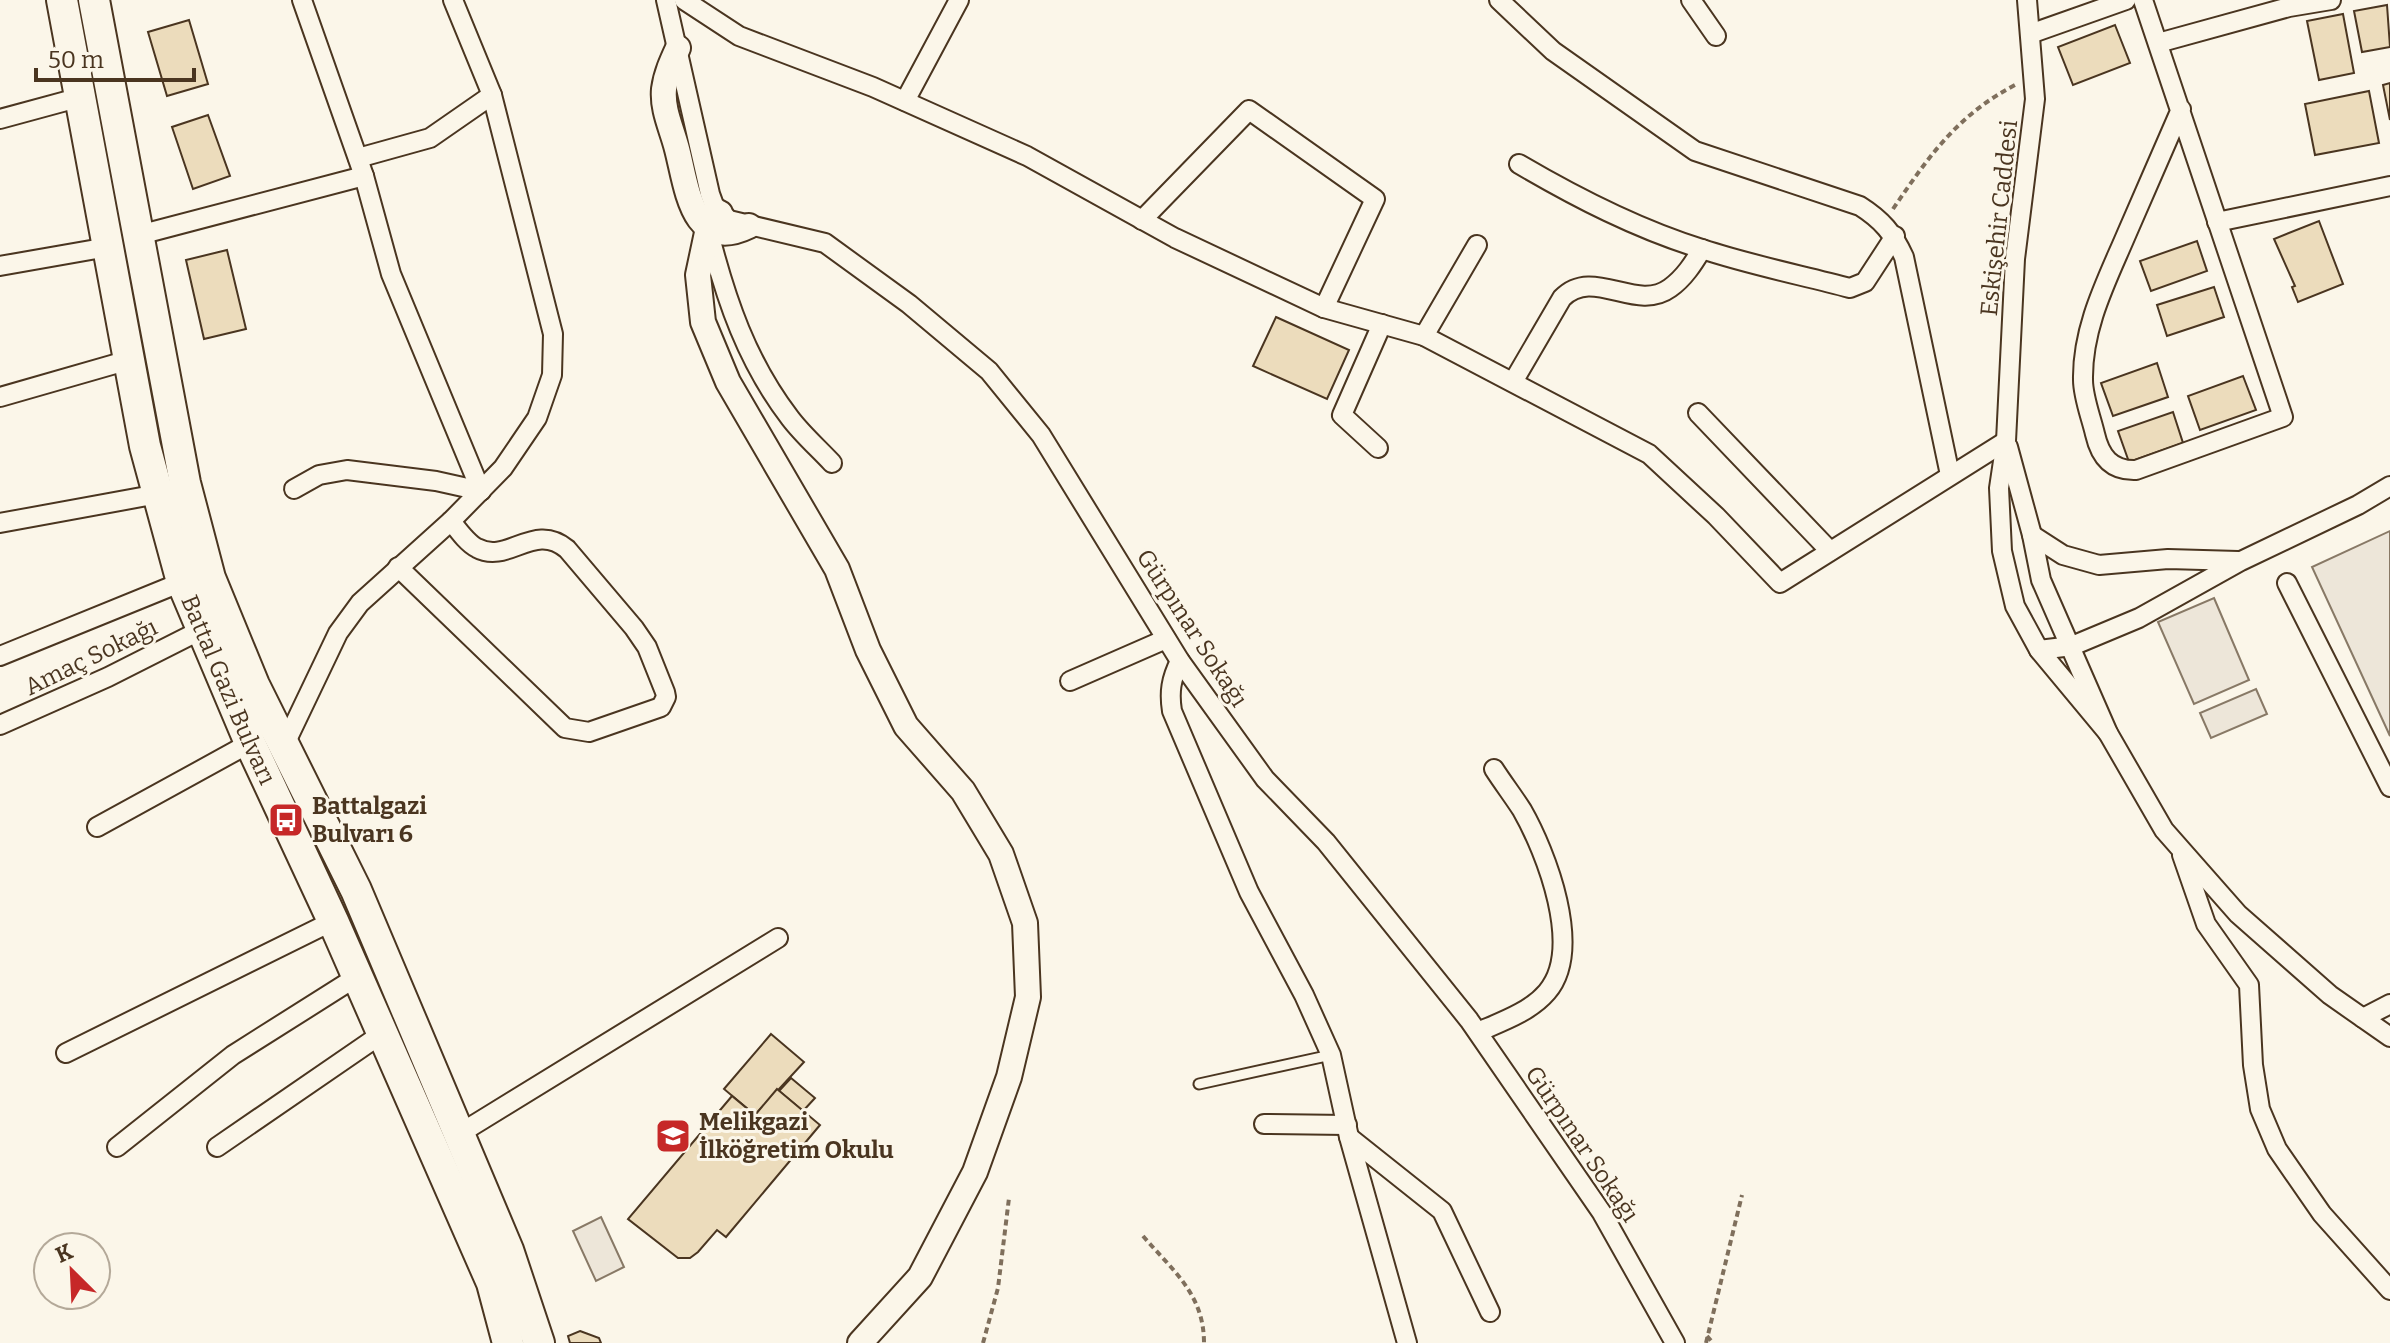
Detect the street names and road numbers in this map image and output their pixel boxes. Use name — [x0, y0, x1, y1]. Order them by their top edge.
street label: Eskişehir Caddesi — [1975, 119, 2023, 317]
street label: Gürpınar Sokağı — [1131, 544, 1253, 712]
street label: Battal Gazi Bulvarı — [175, 591, 281, 789]
street label: Amaç Sokağı — [20, 613, 162, 701]
street label: Gürpınar Sokağı — [1520, 1061, 1644, 1227]

